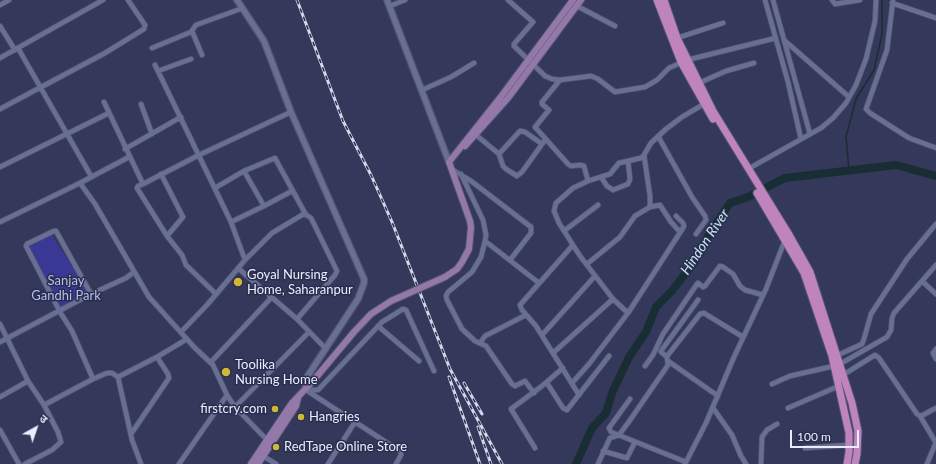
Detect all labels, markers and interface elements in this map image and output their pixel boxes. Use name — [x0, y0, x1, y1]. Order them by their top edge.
water label: Hindon River — [677, 206, 733, 278]
place label: Goyal Nursing Home, Saharanpur — [247, 267, 353, 298]
park label: Sanjay Gandhi Park — [31, 273, 101, 304]
marker: Goyal Nursing Home, Saharanpur — [232, 276, 244, 288]
place label: Toolika Nursing Home — [235, 357, 317, 388]
marker: Toolika Nursing Home — [220, 366, 232, 378]
place label: firstcry.com — [200, 401, 267, 417]
marker: firstcry.com — [270, 404, 280, 414]
north arrow — [16, 408, 56, 448]
place label: Hangries — [309, 409, 360, 425]
text: उ — [37, 411, 51, 425]
marker: Hangries — [296, 412, 306, 422]
scale bar — [792, 422, 861, 448]
text: 100 m — [797, 429, 831, 444]
place label: RedTape Online Store — [284, 439, 407, 455]
marker: RedTape Online Store — [271, 442, 281, 452]

